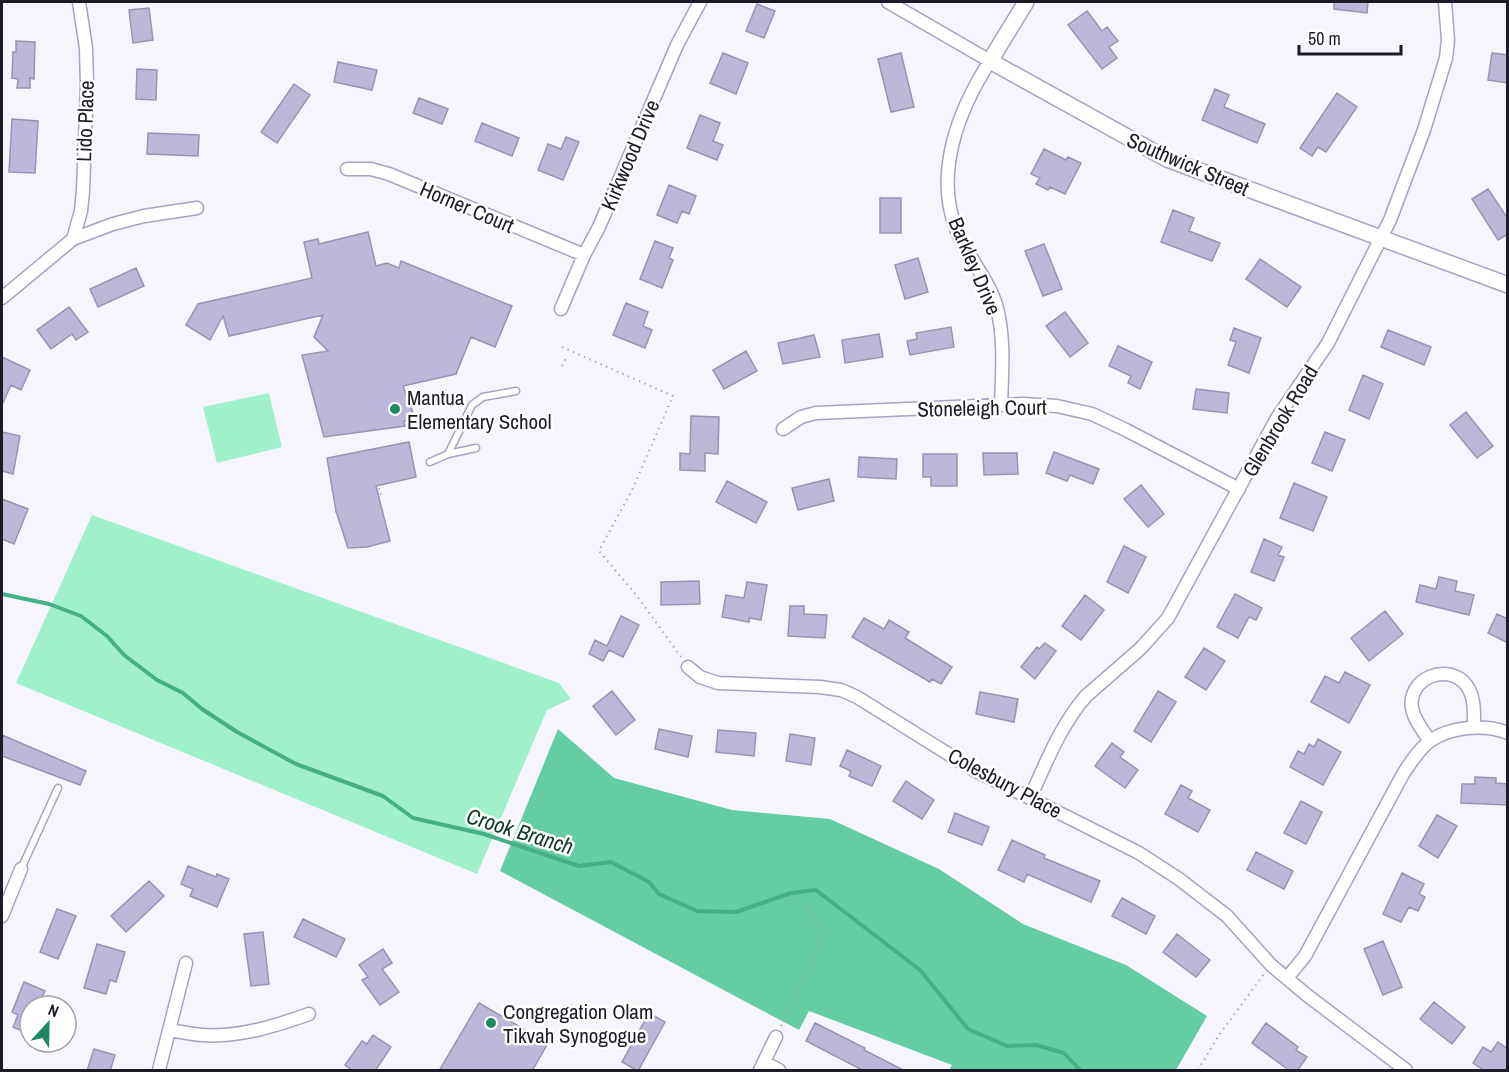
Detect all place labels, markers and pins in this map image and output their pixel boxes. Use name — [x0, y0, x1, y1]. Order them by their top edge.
place label: Mantua Elementary School — [407, 383, 552, 436]
marker: Mantua Elementary School — [388, 402, 402, 416]
place label: Congregation Olam Tikvah Synogogue — [503, 997, 653, 1050]
marker: Congregation Olam Tikvah Synogogue — [484, 1016, 498, 1030]

